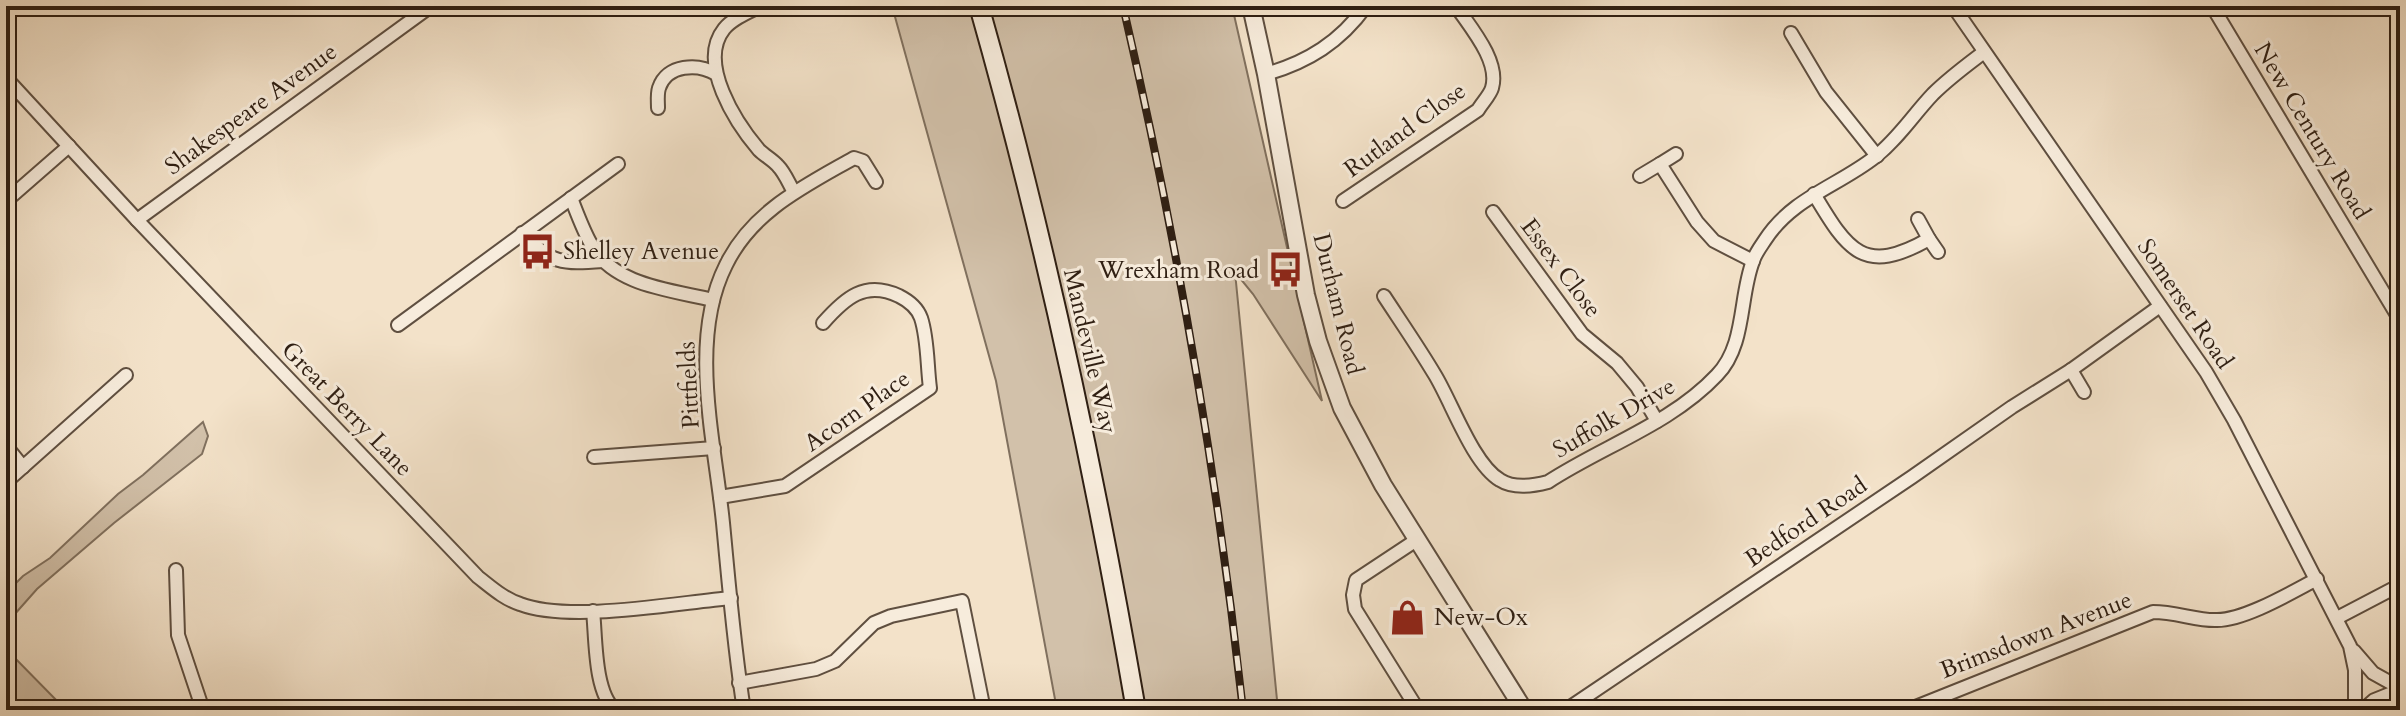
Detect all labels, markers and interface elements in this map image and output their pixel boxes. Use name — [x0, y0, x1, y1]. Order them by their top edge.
street label: Shakespeare Avenue — [158, 35, 344, 183]
street label: New Century Road — [2246, 36, 2378, 226]
street label: Rutland Close — [1337, 75, 1473, 185]
street label: Essex Close — [1513, 212, 1609, 324]
street label: Durham Road — [1305, 230, 1372, 378]
bus stop icon: Shelley Avenue — [518, 232, 556, 270]
street label: Somerset Road — [2129, 232, 2241, 376]
place label: Shelley Avenue — [563, 235, 719, 268]
bus stop icon: Wrexham Road — [1266, 251, 1304, 289]
place label: Wrexham Road — [1097, 254, 1259, 287]
street label: Mandeville Way — [1055, 265, 1125, 437]
street label: Great Berry Lane — [274, 334, 420, 484]
street label: Pittfields — [670, 340, 708, 430]
street label: Acorn Place — [797, 362, 917, 460]
street label: Suffolk Drive — [1547, 370, 1681, 466]
street label: Bedford Road — [1738, 469, 1874, 575]
street label: Brimsdown Avenue — [1935, 583, 2137, 687]
shop icon: New-Ox — [1389, 598, 1427, 636]
place label: New-Ox — [1434, 601, 1528, 634]

